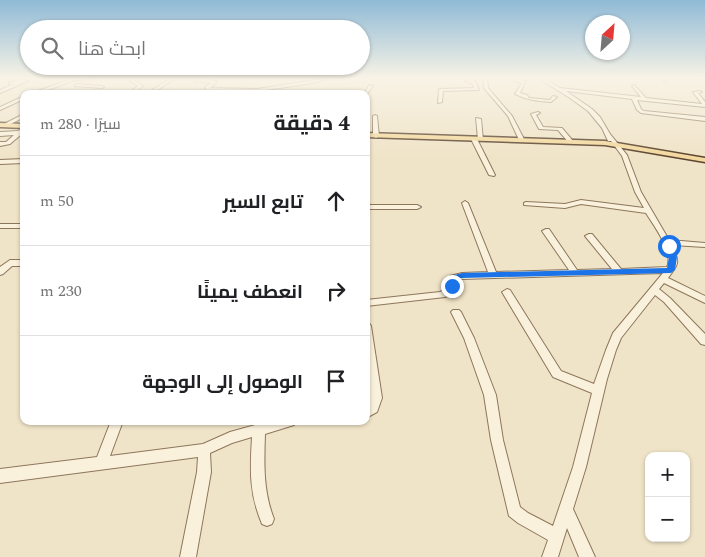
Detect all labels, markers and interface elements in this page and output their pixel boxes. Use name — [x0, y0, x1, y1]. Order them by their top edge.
north arrow — [585, 15, 630, 60]
search box — [20, 20, 370, 75]
icon: search — [38, 34, 66, 62]
text: ابحث هنا — [78, 35, 146, 64]
text: 4 دقيقة — [274, 108, 350, 140]
text: سيرًا · 280 m — [40, 112, 121, 136]
icon: ahead — [322, 187, 350, 215]
text: تابع السير — [223, 188, 303, 217]
text: 50 m — [40, 189, 74, 213]
route start — [658, 235, 681, 258]
route end — [441, 275, 464, 298]
icon: right — [322, 277, 350, 305]
text: انعطف يمينًا — [197, 278, 303, 307]
text: 230 m — [40, 279, 82, 303]
icon: arrive — [322, 367, 350, 395]
text: الوصول إلى الوجهة — [142, 368, 303, 397]
map controls — [645, 452, 690, 542]
button: + — [645, 452, 690, 497]
button: − — [645, 497, 690, 542]

